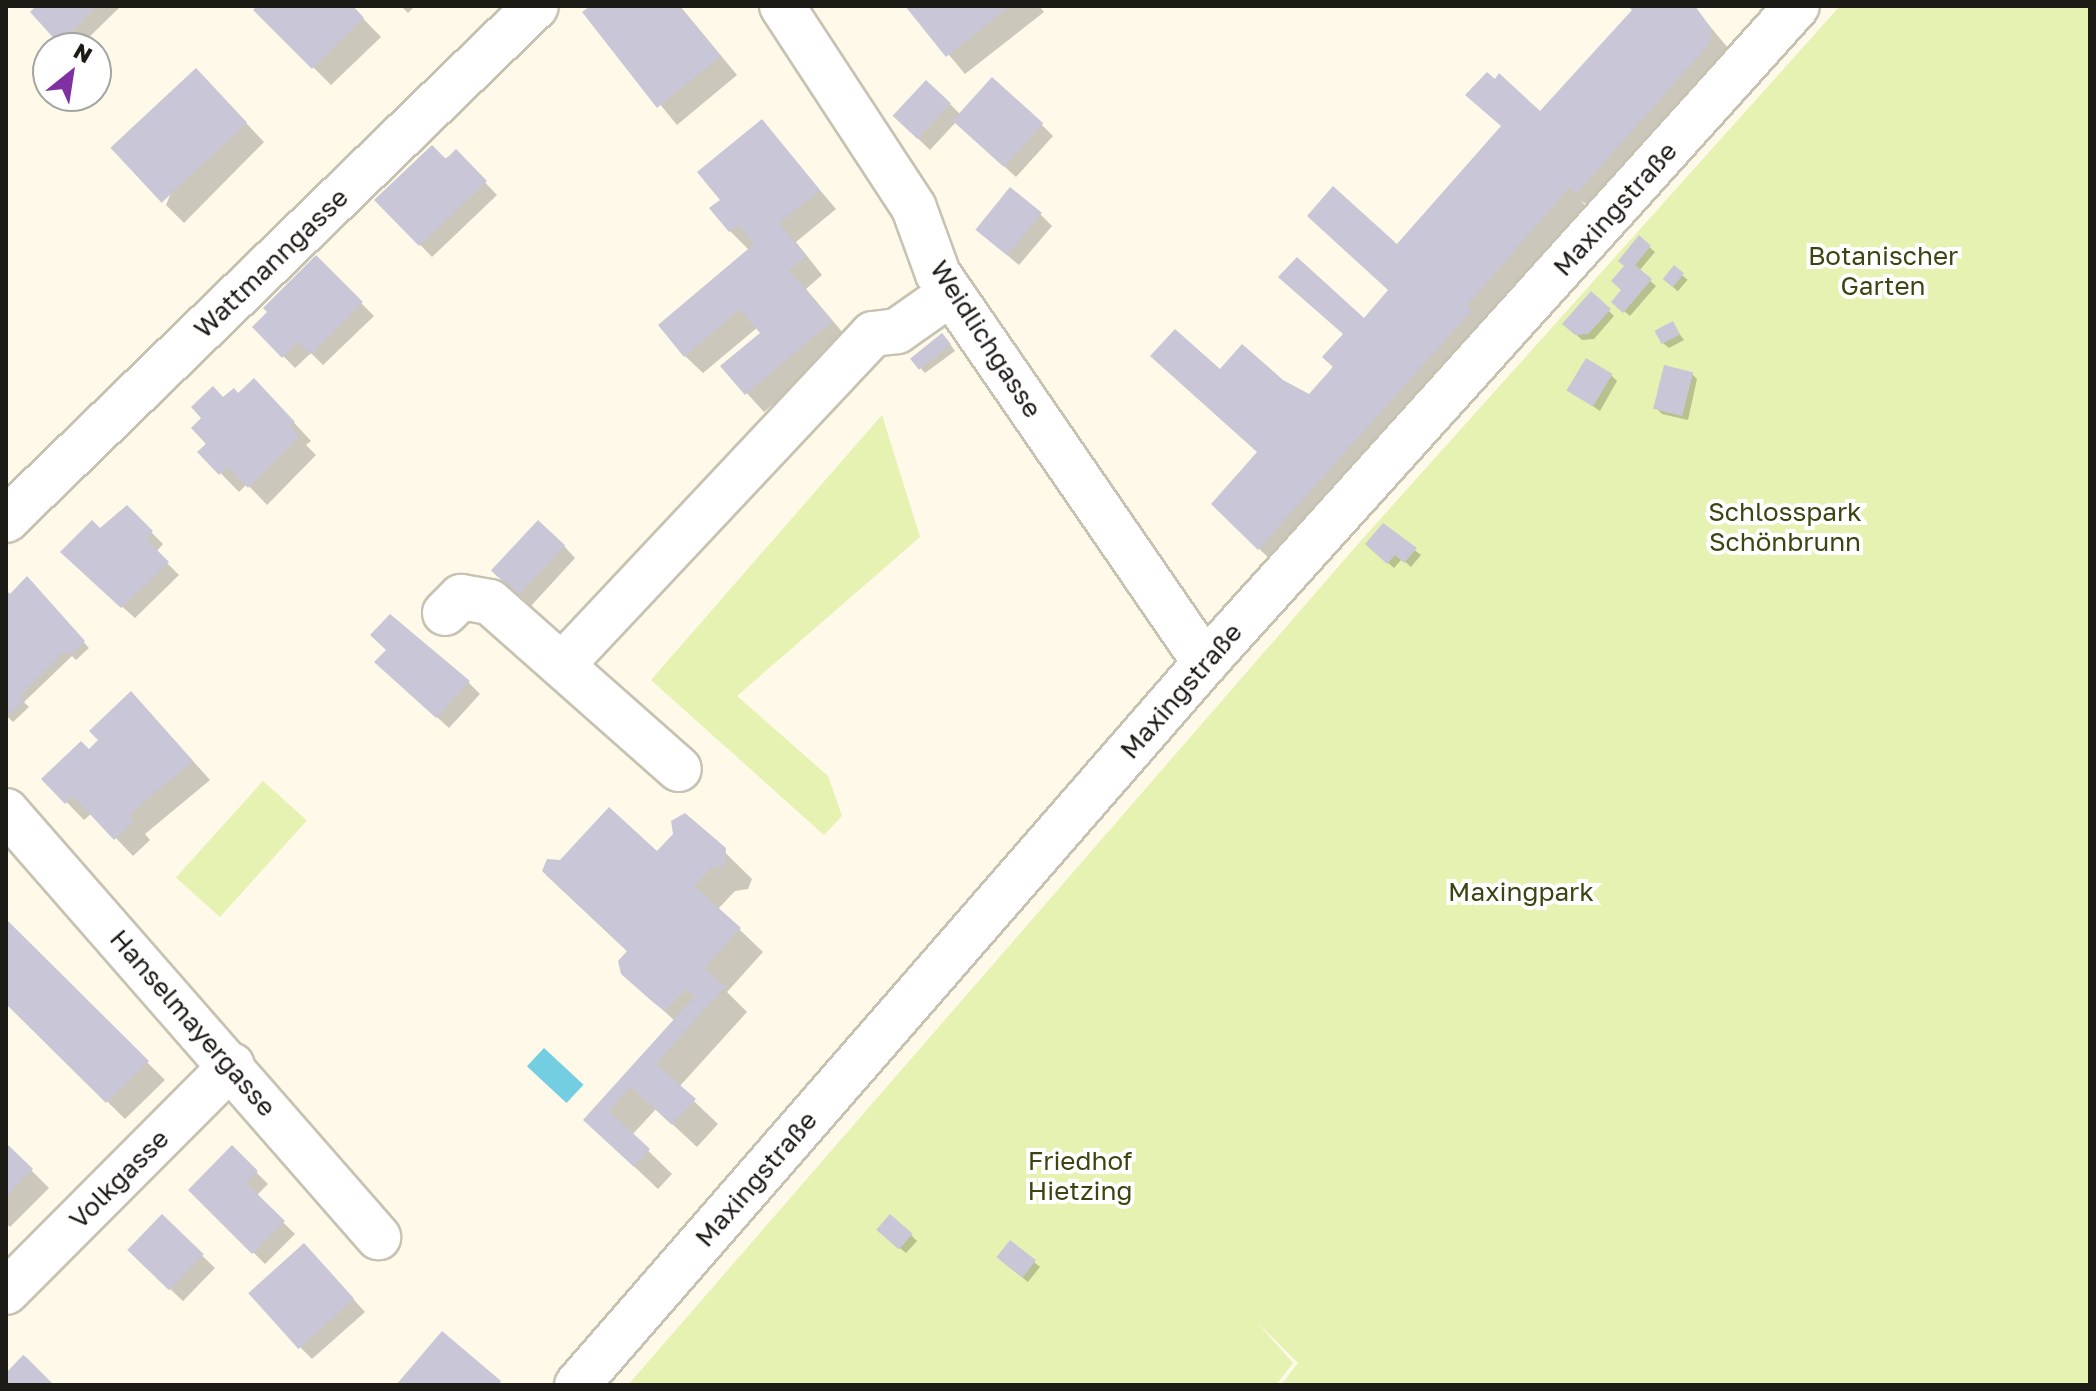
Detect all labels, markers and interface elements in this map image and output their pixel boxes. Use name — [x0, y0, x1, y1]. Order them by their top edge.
north arrow — [32, 32, 112, 112]
text: N — [69, 37, 97, 68]
street label: Maxingstraße — [1547, 136, 1683, 282]
street label: Wattmanngasse — [188, 182, 354, 344]
park label: Botanischer Garten — [1808, 240, 1958, 302]
street label: Weidlichgasse — [924, 255, 1048, 423]
park label: Schlosspark Schönbrunn — [1708, 496, 1862, 558]
street label: Maxingstraße — [1114, 617, 1248, 765]
park label: Maxingpark — [1448, 876, 1594, 908]
street label: Hanselmayergasse — [103, 923, 283, 1123]
street label: Maxingstraße — [689, 1105, 823, 1253]
street label: Volkgasse — [63, 1123, 175, 1235]
park label: Friedhof Hietzing — [1028, 1145, 1132, 1206]

